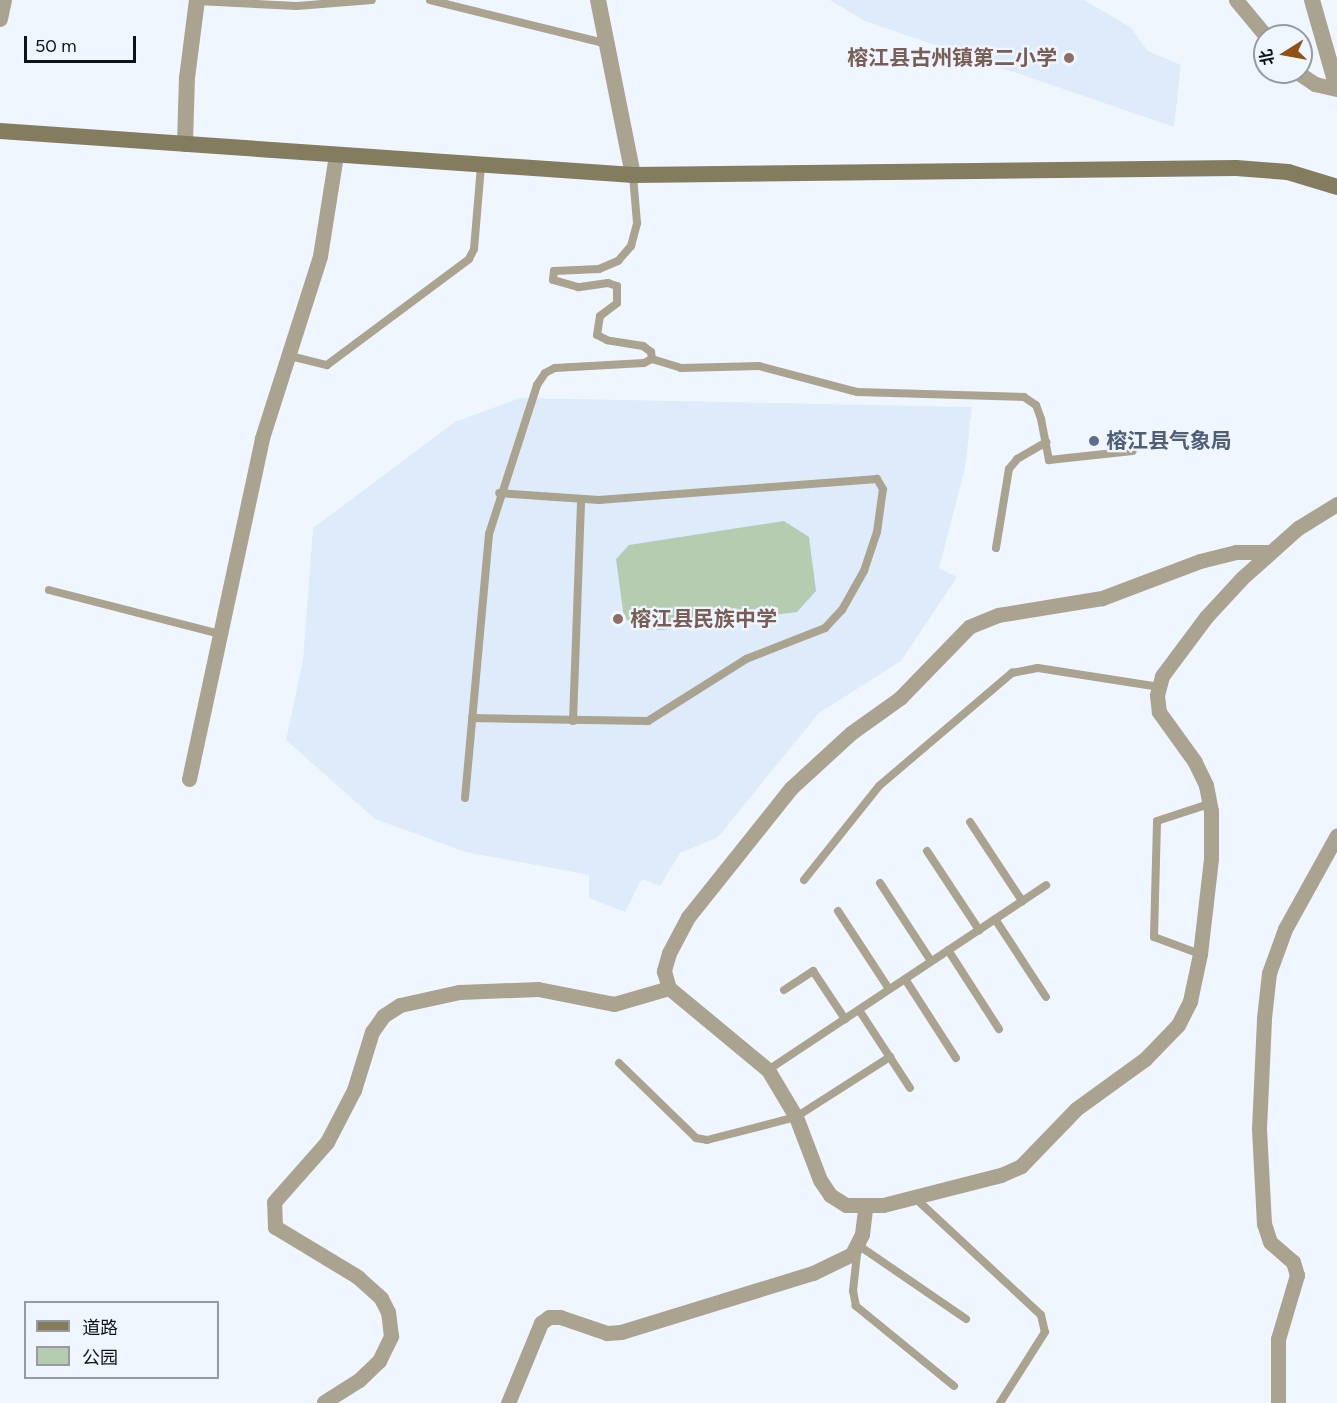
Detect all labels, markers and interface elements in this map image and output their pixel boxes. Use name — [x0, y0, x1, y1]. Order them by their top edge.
scale bar — [27, 24, 140, 62]
north arrow — [1253, 24, 1313, 84]
text: 50 m — [35, 35, 77, 57]
place label: 榕江县古州镇第二小学 — [847, 45, 1057, 71]
text: 北 — [1256, 47, 1278, 67]
marker: 榕江县古州镇第二小学 — [1062, 51, 1076, 65]
place label: 榕江县气象局 — [1106, 428, 1232, 454]
marker: 榕江县气象局 — [1087, 434, 1101, 448]
place label: 榕江县民族中学 — [630, 606, 777, 632]
marker: 榕江县民族中学 — [611, 612, 625, 626]
legend — [24, 1301, 219, 1379]
text: 道路 — [82, 1317, 118, 1339]
text: 公园 — [82, 1347, 118, 1369]

